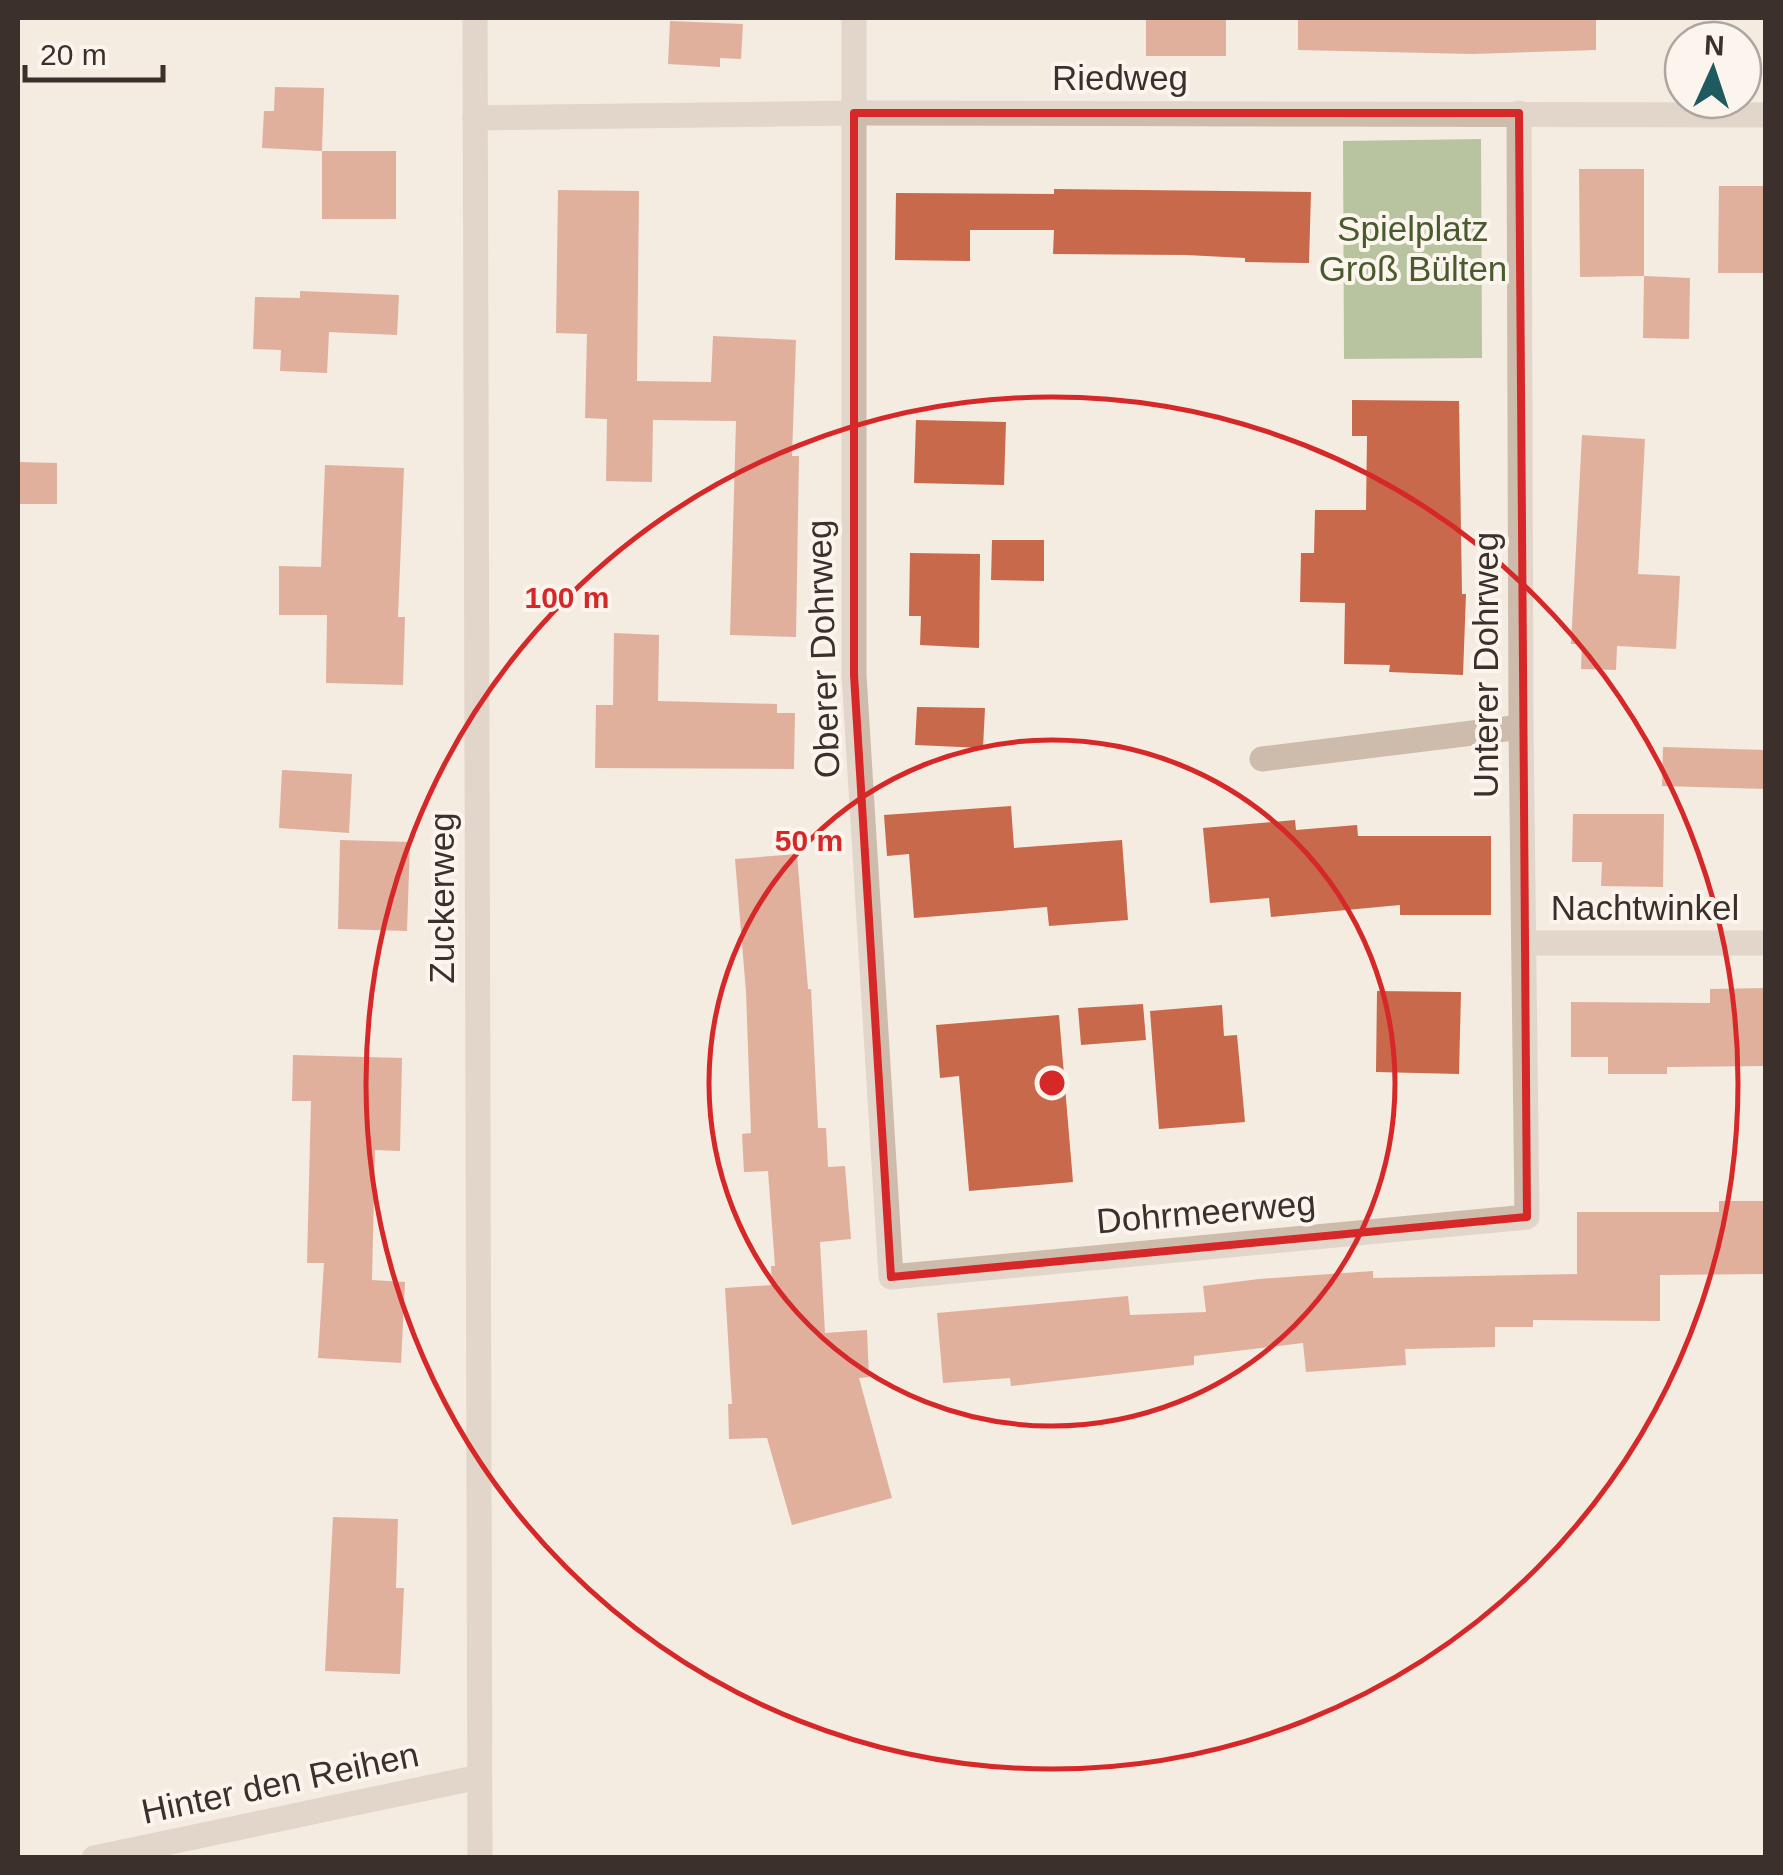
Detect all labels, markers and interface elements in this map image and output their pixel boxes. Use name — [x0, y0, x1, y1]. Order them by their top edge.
scale bar — [25, 20, 162, 82]
north arrow — [1663, 20, 1763, 120]
text: N — [1703, 30, 1725, 62]
text: 20 m — [40, 38, 107, 71]
street label: Riedweg — [1052, 58, 1188, 97]
park label: Spielplatz Groß Bülten — [1319, 209, 1507, 288]
street label: Oberer Dohrweg — [798, 519, 847, 779]
street label: Unterer Dohrweg — [1466, 532, 1505, 798]
text: 100 m — [524, 581, 610, 614]
street label: Zuckerweg — [422, 812, 461, 984]
text: 50 m — [775, 824, 843, 857]
street label: Nachtwinkel — [1551, 888, 1739, 927]
centre of rings — [1034, 1065, 1070, 1101]
street label: Dohrmeerweg — [1095, 1182, 1317, 1241]
street label: Hinter den Reihen — [138, 1734, 422, 1831]

